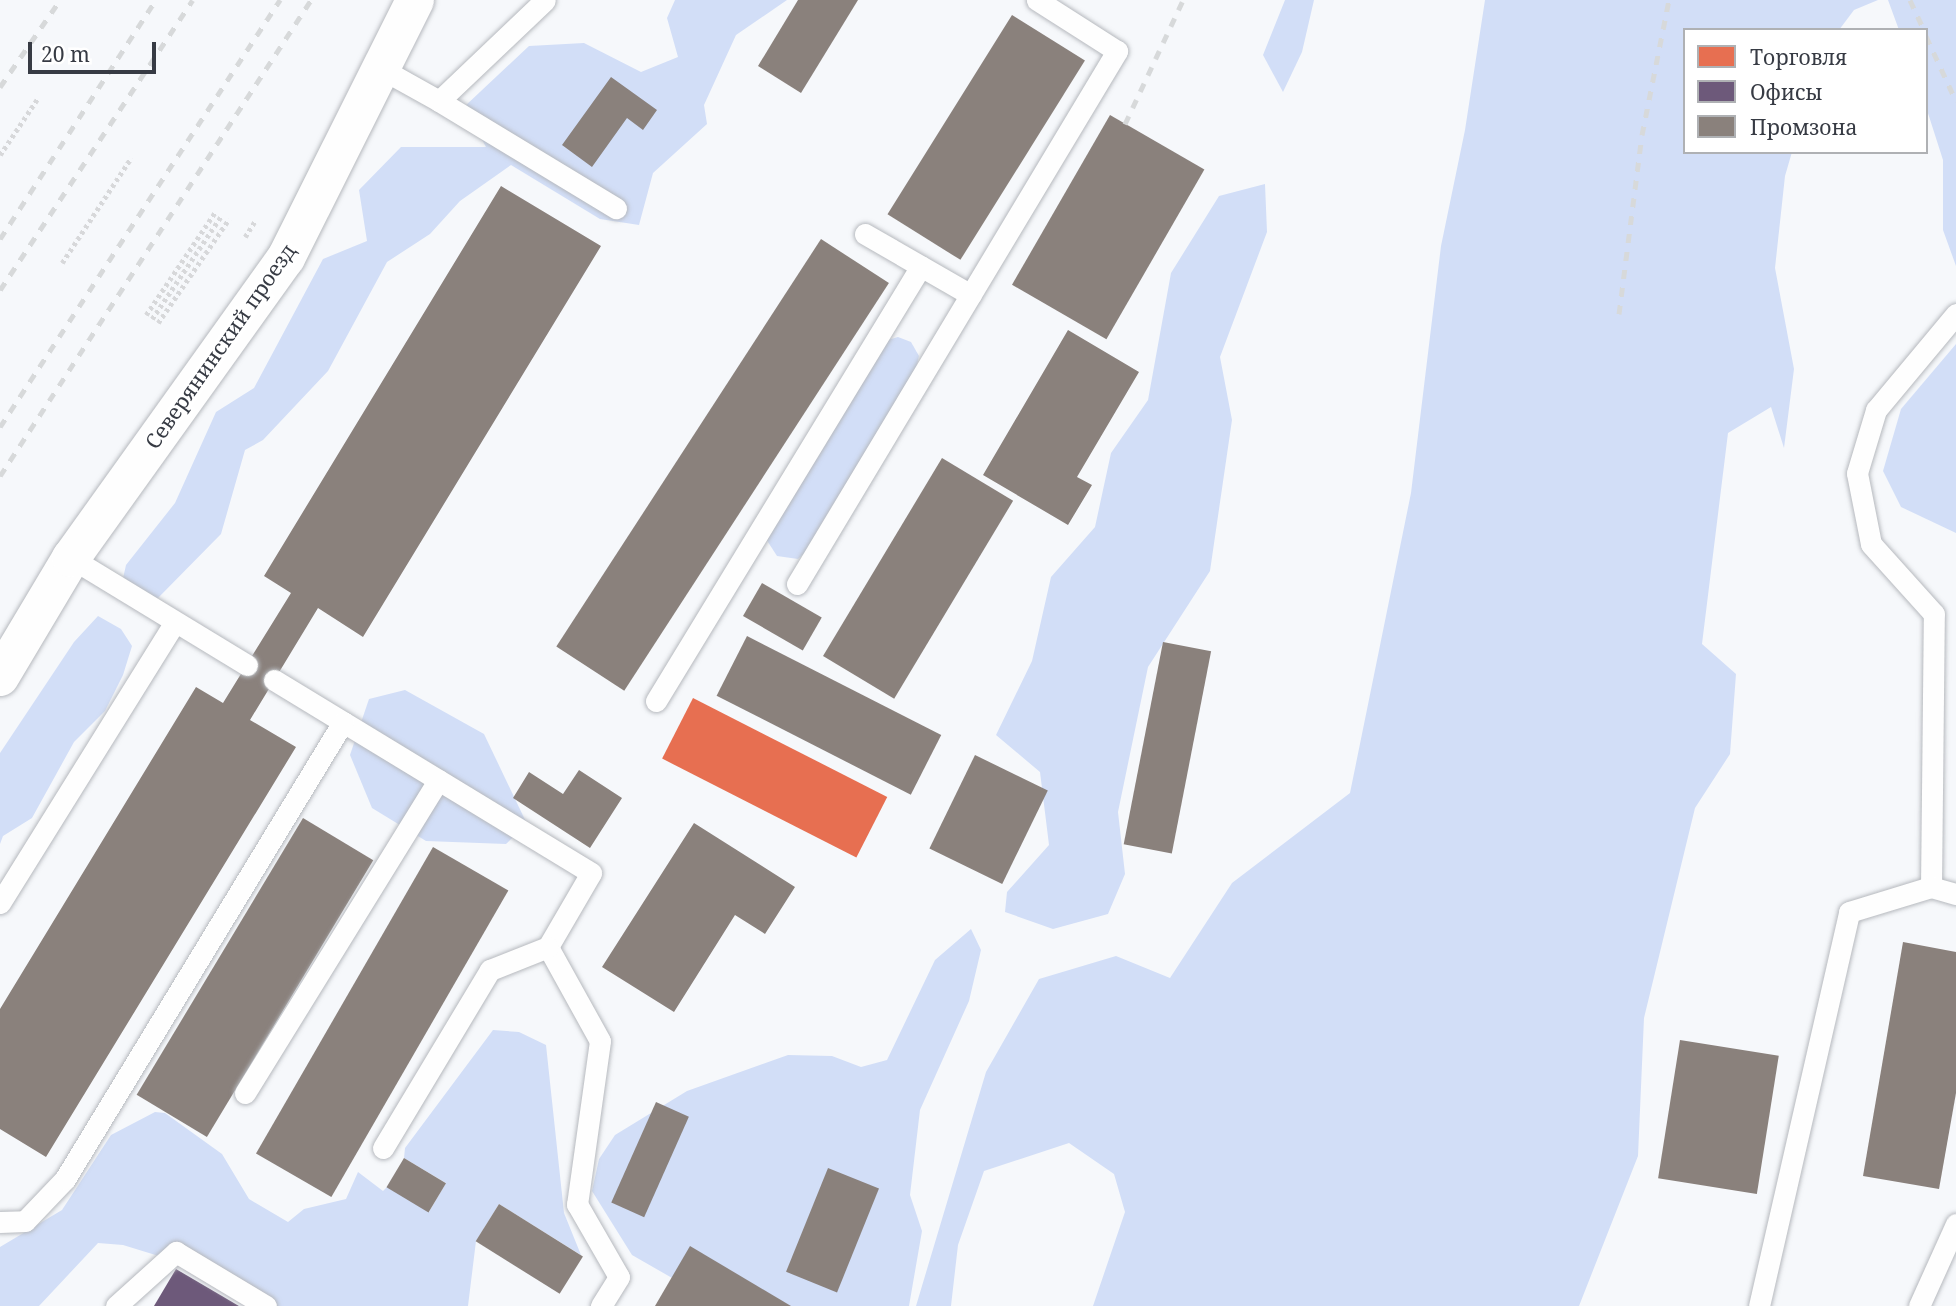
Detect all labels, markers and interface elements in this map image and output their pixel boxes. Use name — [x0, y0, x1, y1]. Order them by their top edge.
scale bar — [32, 28, 159, 72]
legend — [1683, 28, 1928, 154]
text: 20 m — [41, 40, 90, 68]
text: Торговля — [1750, 43, 1847, 71]
text: Офисы — [1750, 78, 1822, 106]
text: Промзона — [1750, 113, 1858, 141]
street label: Северянинский проезд — [140, 239, 300, 453]

